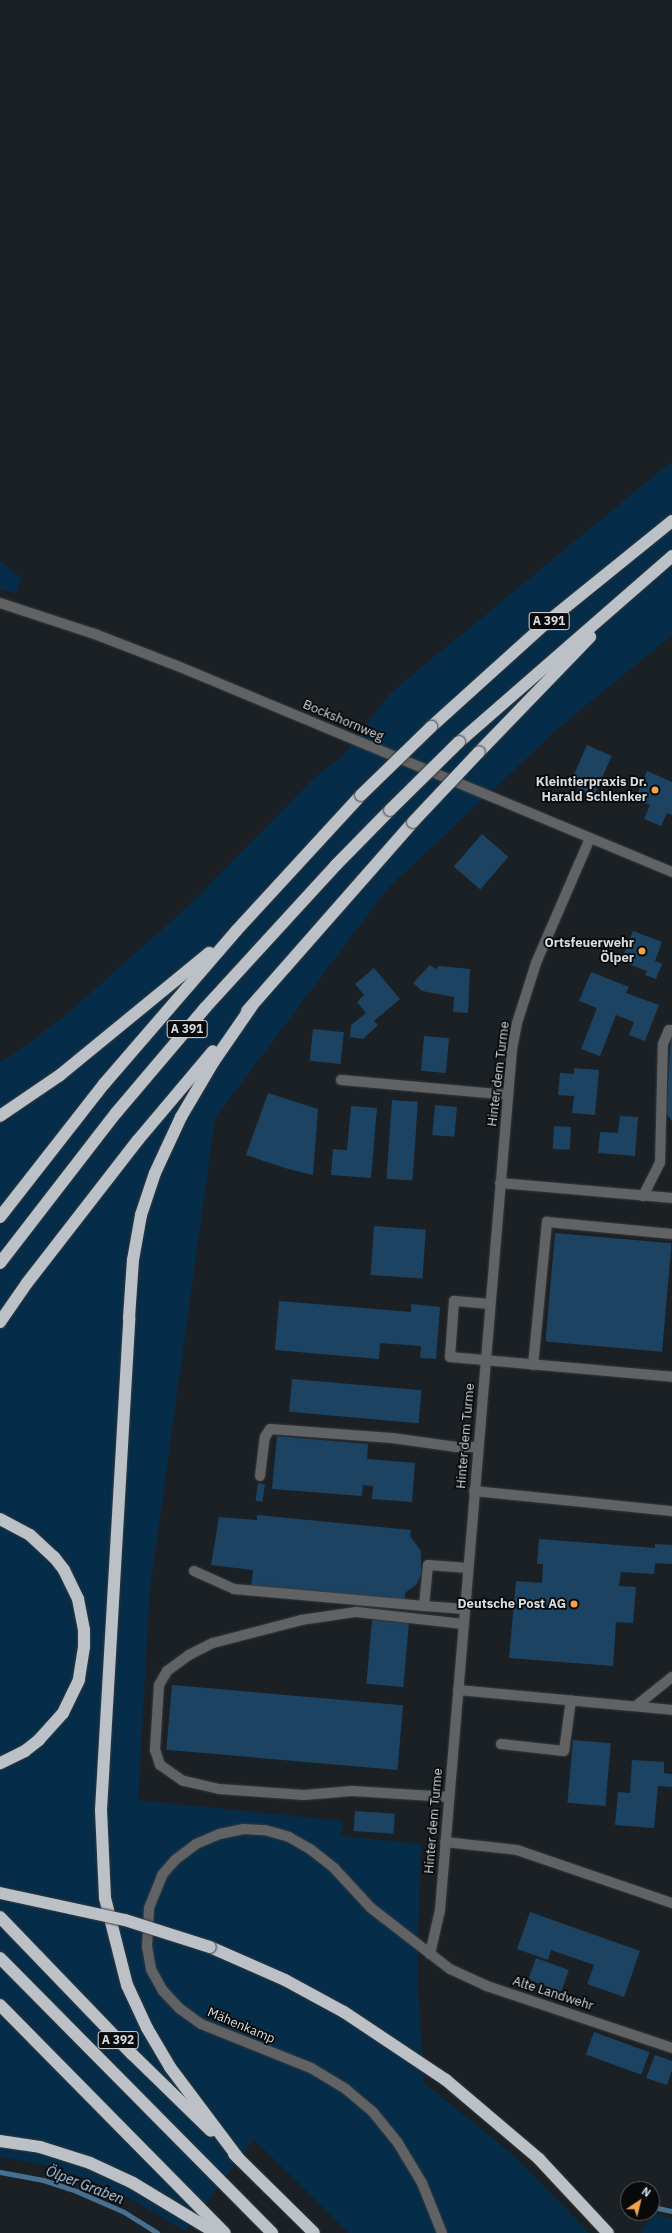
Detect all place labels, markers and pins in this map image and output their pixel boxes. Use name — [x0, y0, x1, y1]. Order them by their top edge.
place label: Kleintierpraxis Dr. Harald Schlenker — [536, 775, 647, 806]
marker: Kleintierpraxis Dr. Harald Schlenker — [650, 785, 660, 795]
place label: Ortsfeuerwehr Ölper — [544, 936, 634, 967]
marker: Ortsfeuerwehr Ölper — [637, 946, 647, 956]
place label: Deutsche Post AG — [458, 1596, 566, 1612]
marker: Deutsche Post AG — [569, 1599, 579, 1609]

